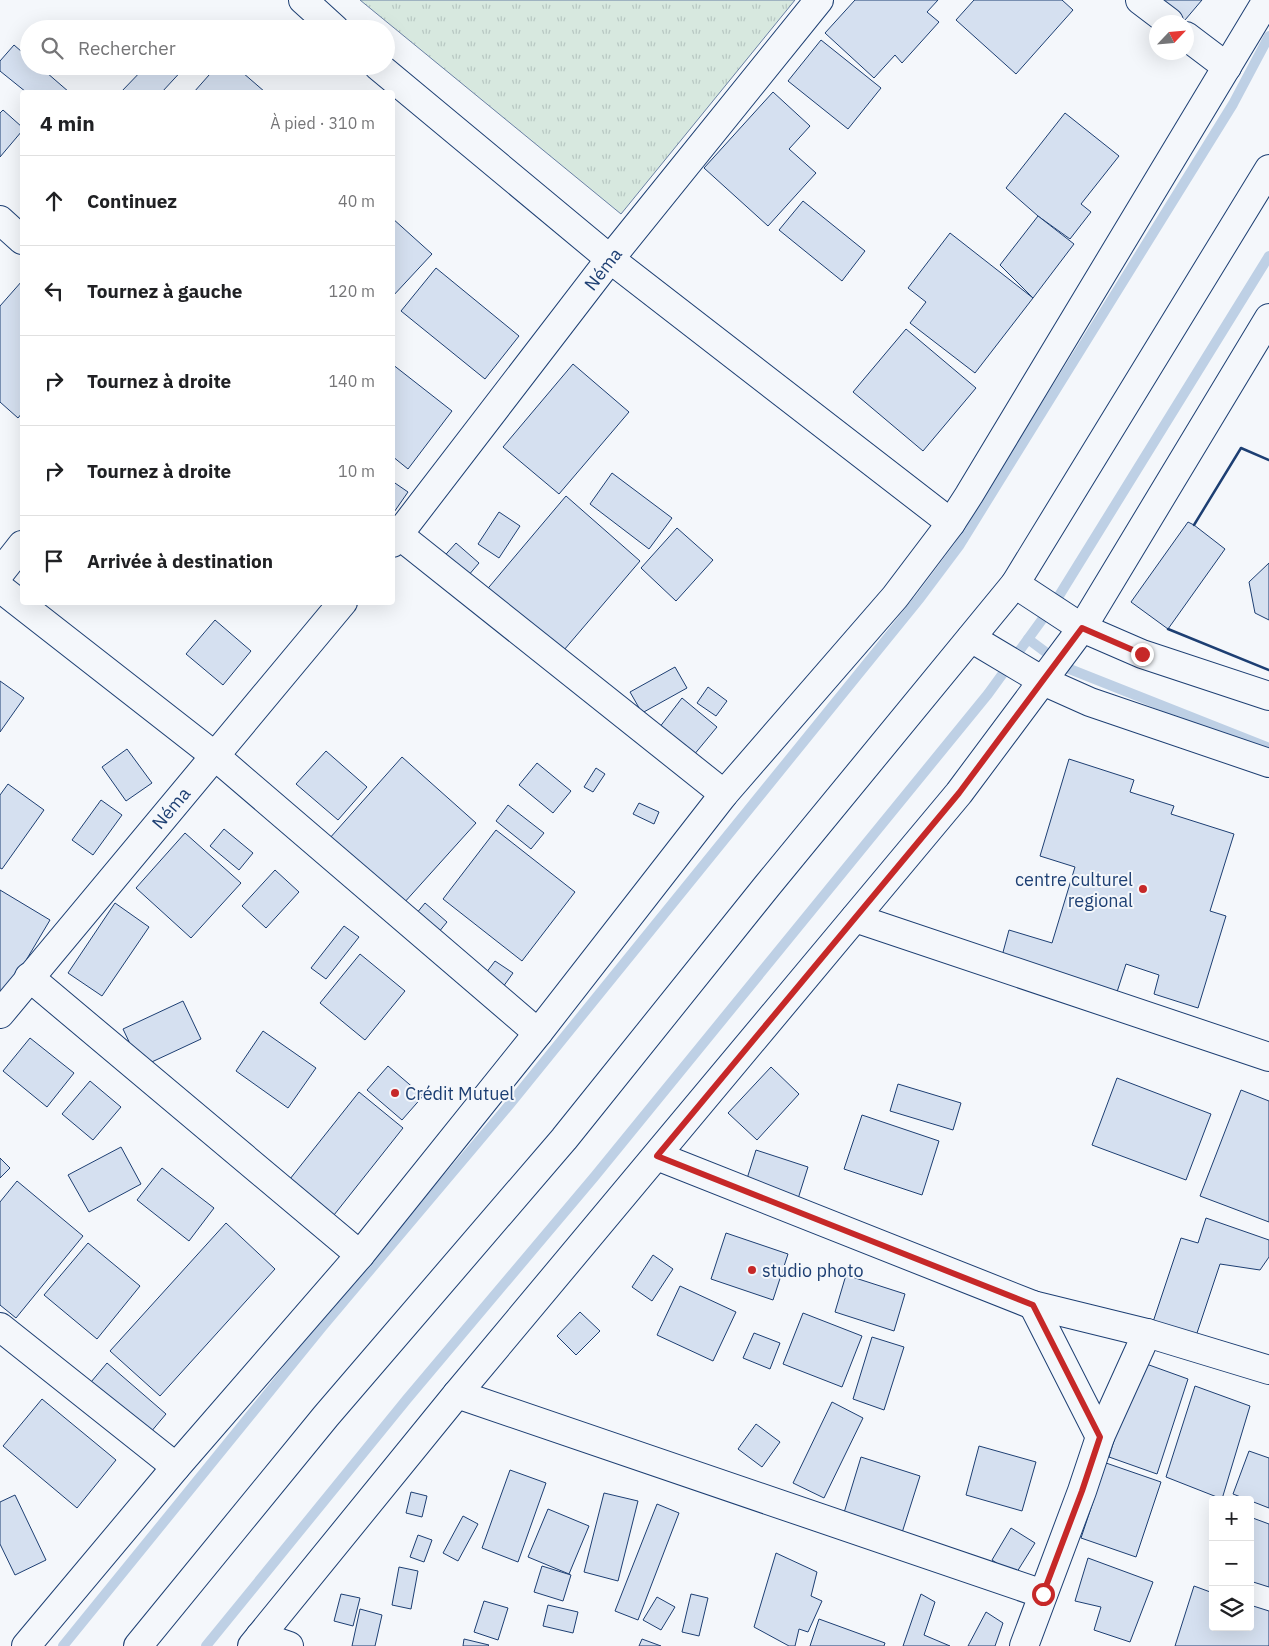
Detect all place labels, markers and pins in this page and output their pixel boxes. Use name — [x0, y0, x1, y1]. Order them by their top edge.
place label: centre culturel regional — [1015, 868, 1133, 912]
marker: centre culturel regional — [1137, 883, 1149, 895]
place label: Crédit Mutuel — [405, 1082, 514, 1105]
marker: Crédit Mutuel — [389, 1087, 401, 1099]
place label: studio photo — [762, 1259, 864, 1282]
marker: studio photo — [746, 1264, 758, 1276]

